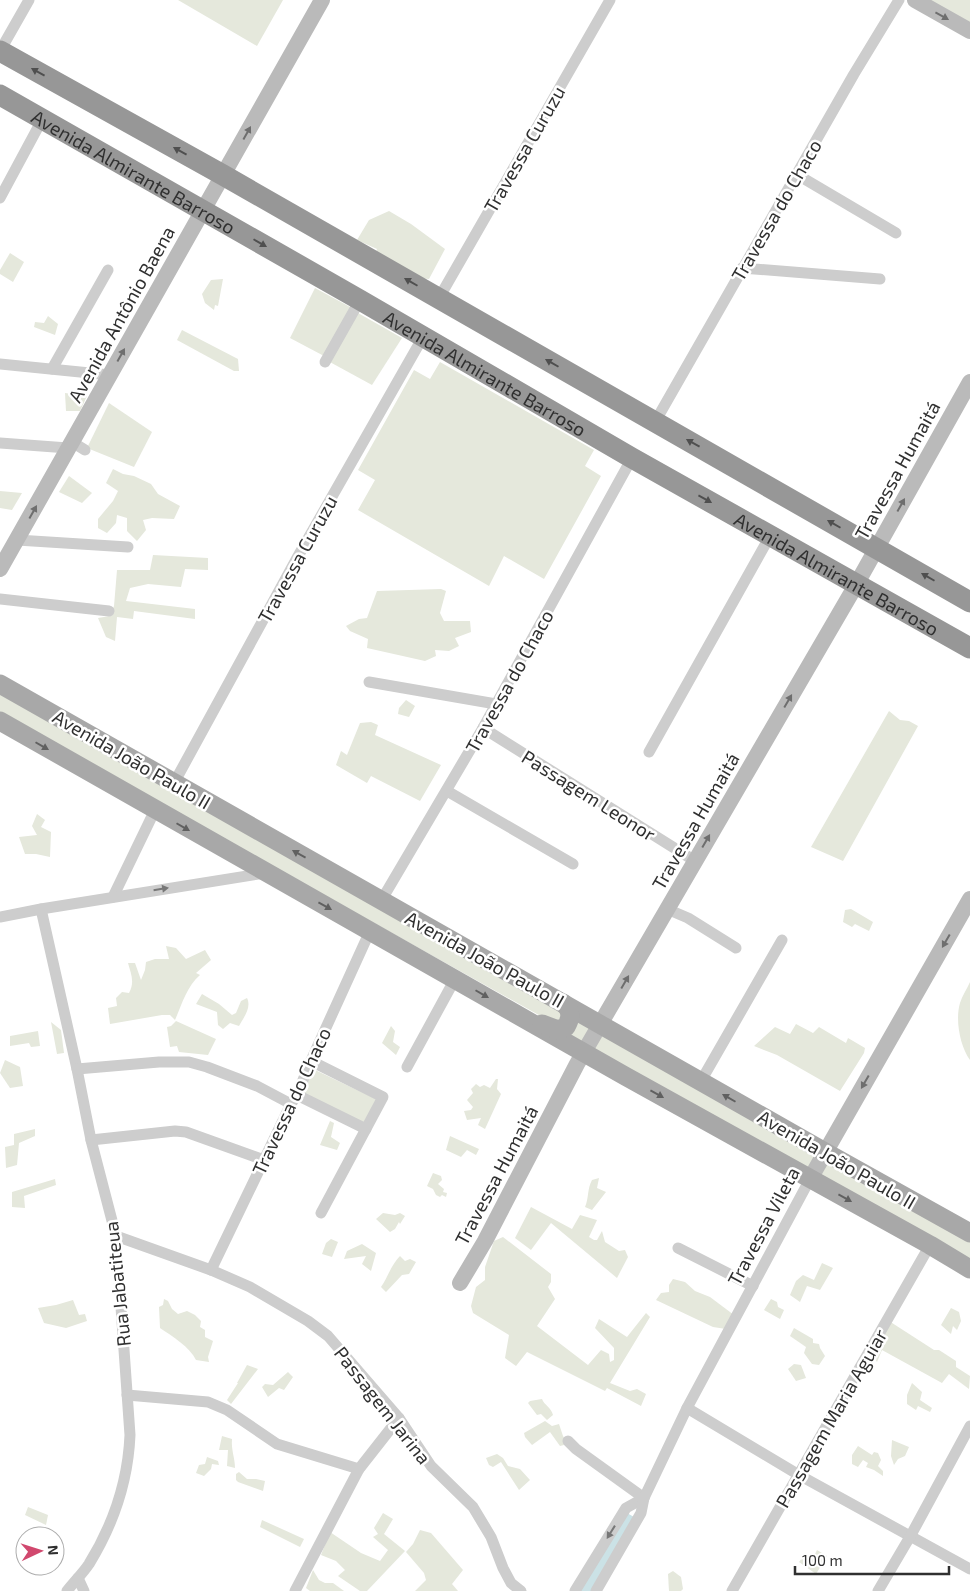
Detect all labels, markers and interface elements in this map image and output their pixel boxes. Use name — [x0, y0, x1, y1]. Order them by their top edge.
one-way arrow — [936, 11, 949, 20]
one-way arrow — [31, 68, 45, 76]
street label: Travessa Curuzu — [479, 82, 569, 216]
street label: Avenida Almirante Barroso — [28, 104, 240, 238]
one-way arrow — [243, 125, 251, 140]
street label: Travessa do Chaco — [726, 135, 826, 285]
one-way arrow — [173, 147, 188, 155]
street label: Avenida Antônio Baena — [63, 222, 179, 406]
one-way arrow — [254, 239, 267, 248]
one-way arrow — [404, 278, 417, 287]
street label: Avenida Almirante Barroso — [380, 305, 591, 441]
one-way arrow — [117, 348, 126, 362]
one-way arrow — [544, 359, 559, 367]
street label: Travessa Humaitá — [850, 397, 944, 543]
one-way arrow — [686, 439, 700, 448]
street label: Travessa Curuzu — [252, 491, 342, 627]
one-way arrow — [698, 494, 711, 503]
one-way arrow — [896, 499, 905, 512]
one-way arrow — [29, 504, 37, 519]
street label: Avenida Almirante Barroso — [731, 507, 943, 640]
one-way arrow — [828, 519, 841, 528]
one-way arrow — [921, 573, 934, 582]
street label: Travessa do Chaco — [460, 606, 558, 756]
one-way arrow — [784, 693, 792, 708]
street label: Avenida João Paulo II — [49, 704, 215, 814]
one-way arrow — [36, 741, 49, 750]
street label: Passagem Leonor — [518, 745, 660, 846]
street label: Travessa Humaitá — [646, 748, 744, 894]
one-way arrow — [177, 822, 190, 831]
one-way arrow — [702, 835, 711, 848]
one-way arrow — [291, 850, 306, 858]
one-way arrow — [154, 885, 170, 893]
one-way arrow — [318, 902, 331, 911]
street label: Avenida João Paulo II — [401, 906, 569, 1012]
one-way arrow — [941, 935, 950, 948]
one-way arrow — [620, 975, 629, 988]
one-way arrow — [474, 990, 489, 998]
street label: Travessa do Chaco — [247, 1024, 335, 1178]
one-way arrow — [861, 1075, 869, 1090]
one-way arrow — [650, 1089, 663, 1098]
one-way arrow — [723, 1093, 736, 1102]
street label: Travessa Humaitá — [450, 1101, 542, 1249]
street label: Avenida João Paulo II — [754, 1104, 920, 1214]
street label: Travessa Vileta — [722, 1163, 804, 1289]
one-way arrow — [837, 1194, 852, 1202]
street label: Rua Jabatiteua — [99, 1220, 135, 1348]
street label: Passagem Maria Aguiar — [770, 1324, 892, 1511]
street label: Passagem Jarina — [330, 1341, 436, 1469]
one-way arrow — [606, 1525, 615, 1538]
north arrow — [15, 1526, 65, 1576]
text: N — [45, 1544, 62, 1556]
scale bar — [795, 1544, 949, 1576]
text: 100 m — [802, 1551, 843, 1569]

